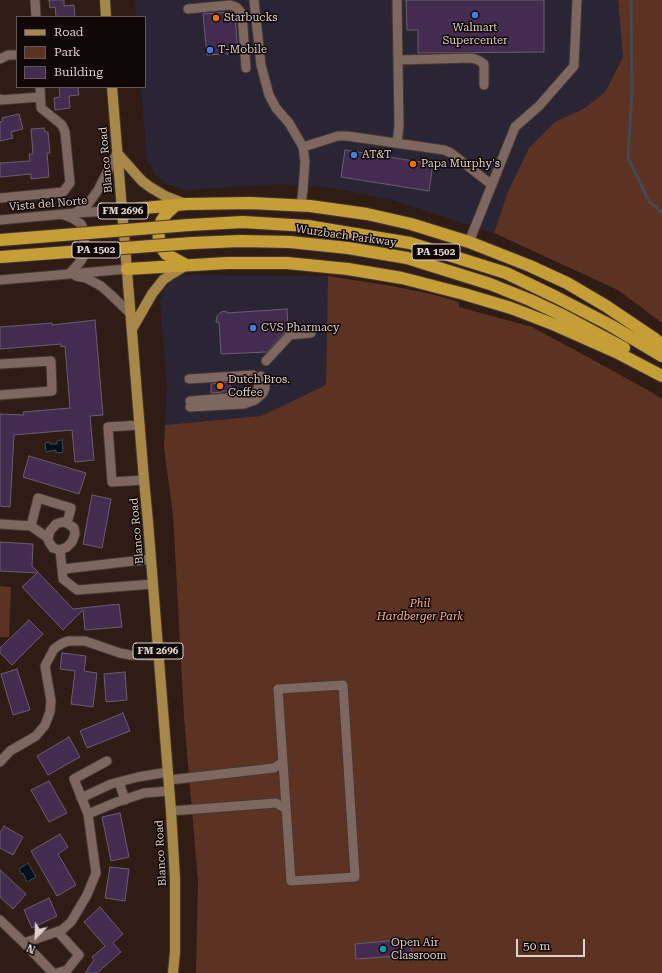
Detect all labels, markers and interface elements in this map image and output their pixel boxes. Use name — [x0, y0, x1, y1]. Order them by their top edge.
marker: Walmart Supercenter — [470, 10, 480, 20]
place label: Starbucks — [224, 11, 278, 25]
marker: Starbucks — [211, 13, 221, 23]
legend — [16, 16, 146, 88]
place label: Walmart Supercenter — [442, 21, 508, 47]
text: Road — [54, 25, 83, 39]
place label: T-Mobile — [218, 43, 267, 57]
text: Park — [54, 45, 80, 59]
marker: T-Mobile — [205, 45, 215, 55]
text: Building — [54, 65, 103, 79]
street label: Blanco Road — [97, 126, 115, 194]
place label: AT&T — [362, 148, 391, 162]
marker: AT&T — [349, 150, 359, 160]
place label: Papa Murphy's — [421, 157, 500, 171]
marker: Papa Murphy's — [408, 159, 418, 169]
street label: Vista del Norte — [8, 194, 88, 214]
road number: FM 2696 — [98, 203, 148, 219]
street label: Wurzbach Parkway — [295, 222, 397, 250]
road number: PA 1502 — [72, 242, 120, 258]
road number: PA 1502 — [412, 244, 460, 260]
place label: CVS Pharmacy — [261, 321, 339, 335]
marker: CVS Pharmacy — [248, 323, 258, 333]
place label: Dutch Bros. Coffee — [228, 373, 290, 399]
marker: Dutch Bros. Coffee — [215, 381, 225, 391]
street label: Blanco Road — [128, 497, 146, 565]
park label: Phil Hardberger Park — [377, 597, 463, 623]
road number: FM 2696 — [133, 643, 183, 659]
street label: Blanco Road — [153, 819, 169, 887]
north arrow — [16, 917, 56, 957]
scale bar — [518, 931, 587, 957]
place label: Open Air Classroom — [391, 936, 447, 962]
text: 50 m — [523, 939, 550, 953]
text: N — [25, 941, 38, 956]
marker: Open Air Classroom — [378, 944, 388, 954]

